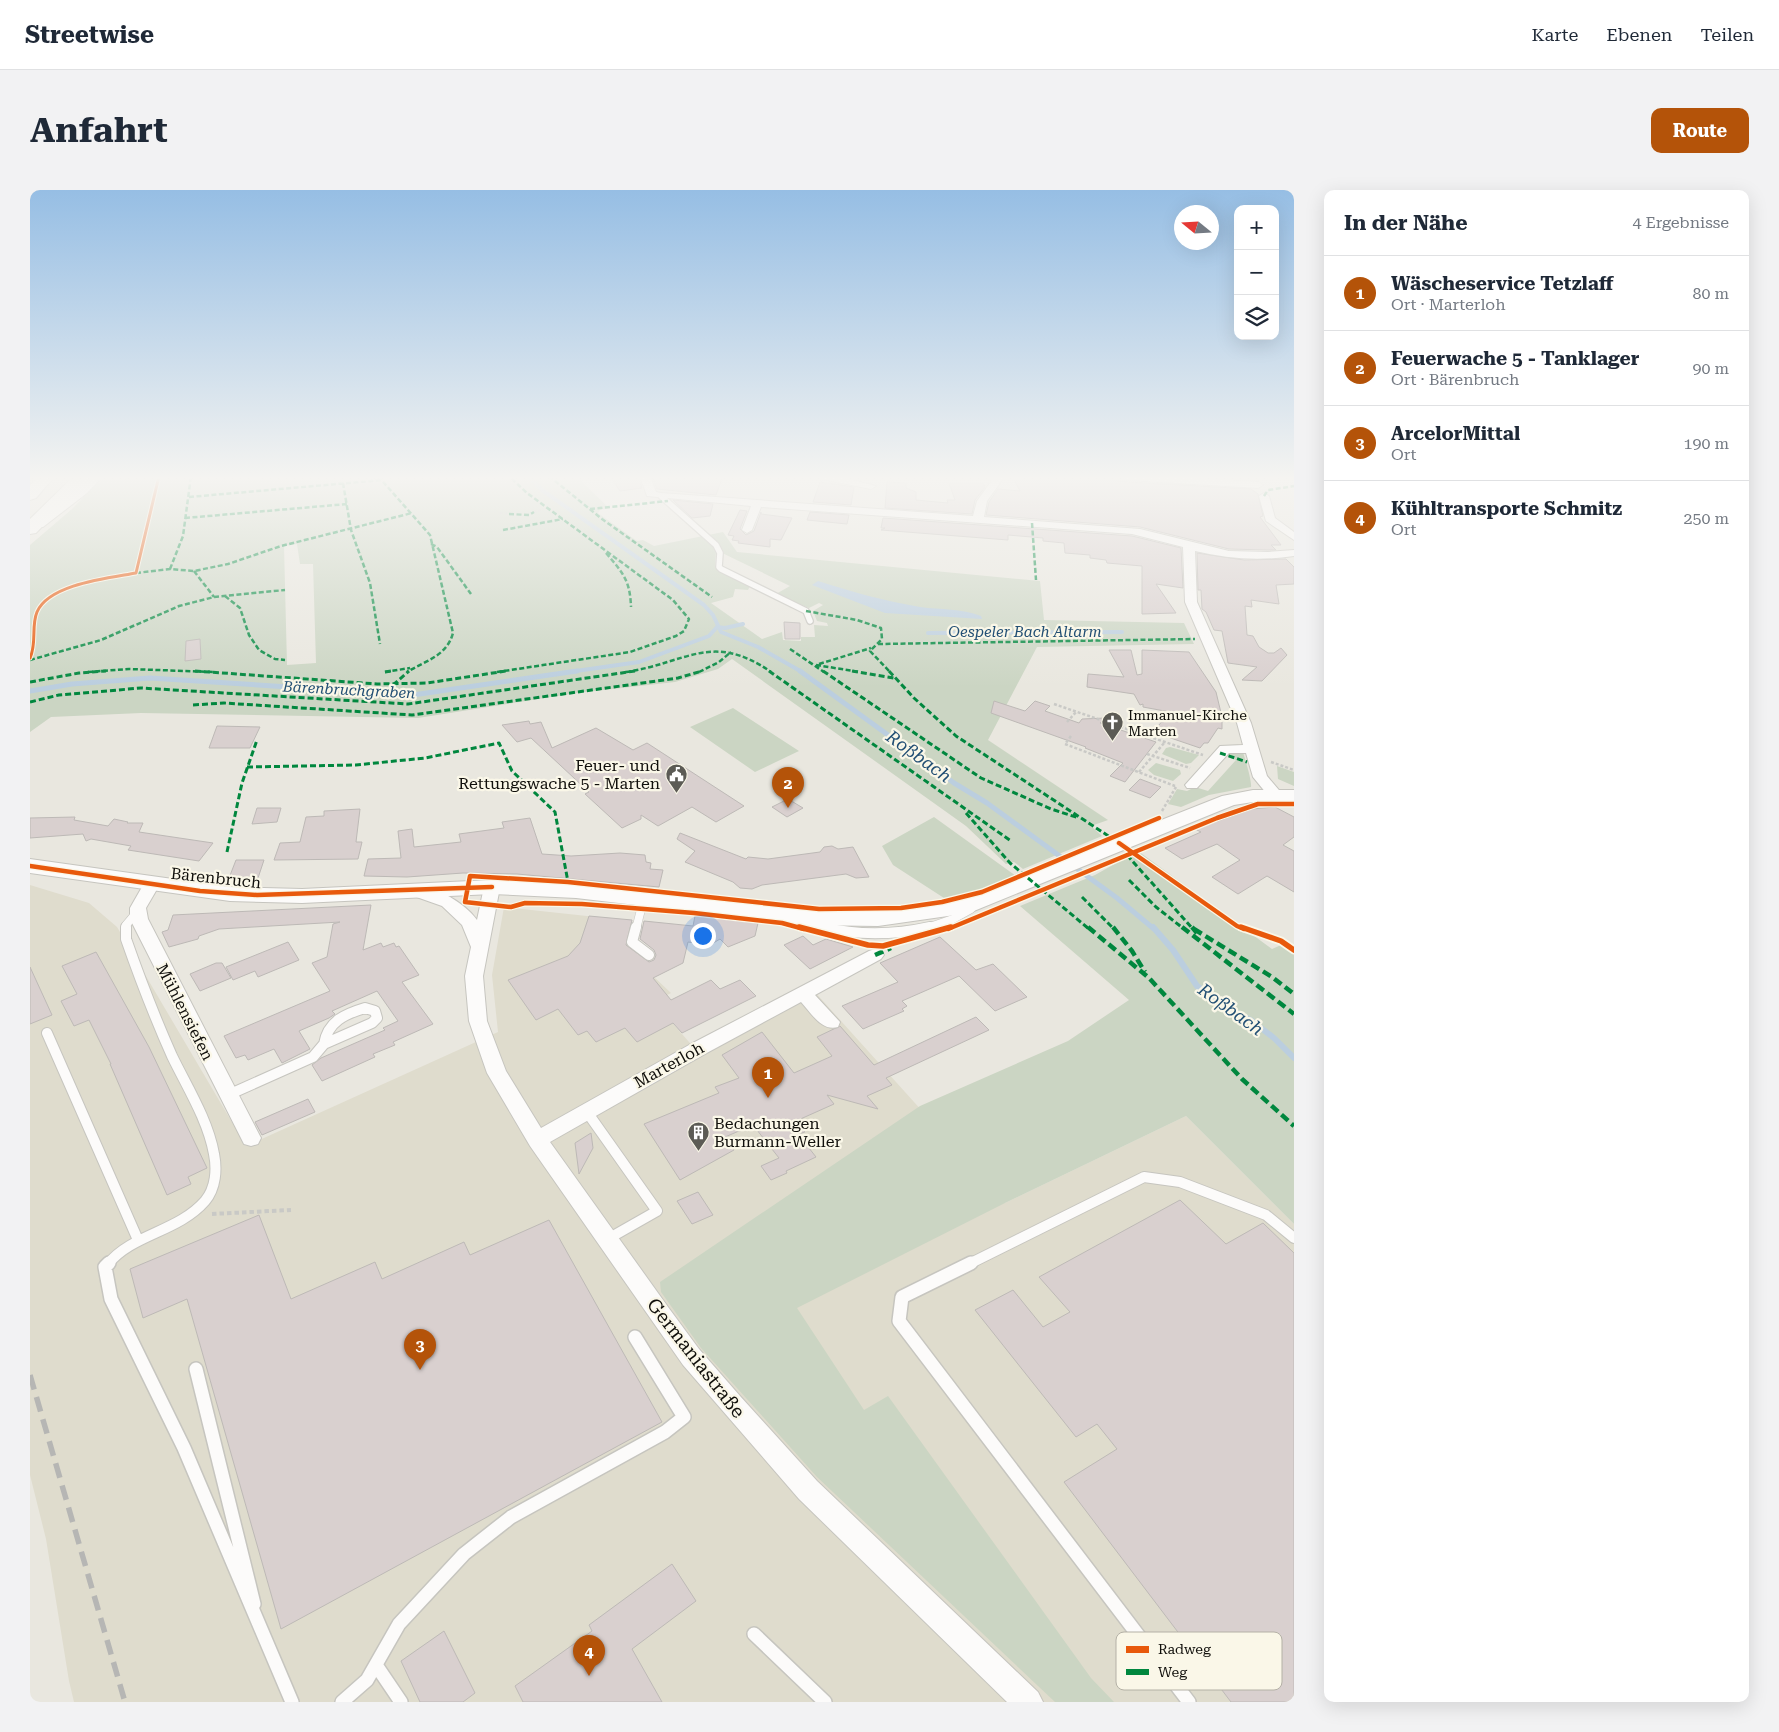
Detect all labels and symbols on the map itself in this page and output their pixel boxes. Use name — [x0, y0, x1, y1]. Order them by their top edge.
north arrow — [1174, 205, 1219, 250]
water label: Oespeler Bach Altarm — [948, 623, 1102, 641]
water label: Bärenbruchgraben — [281, 677, 416, 702]
place label: Immanuel-Kirche Marten — [1128, 707, 1247, 739]
church icon: Immanuel-Kirche Marten — [1100, 711, 1124, 742]
water label: Roßbach — [882, 725, 956, 787]
place label: Feuer- und Rettungswache 5 - Marten — [458, 756, 660, 793]
public building icon: Feuer- und Rettungswache 5 - Marten — [664, 762, 688, 793]
pin: 2 — [772, 767, 804, 808]
street label: Bärenbruch — [170, 864, 262, 892]
your location — [690, 923, 716, 949]
street label: Mühlensiefen — [152, 960, 218, 1064]
water label: Roßbach — [1194, 978, 1268, 1040]
street label: Marterloh — [631, 1038, 707, 1092]
pin: 1 — [752, 1057, 784, 1098]
place label: Bedachungen Burmann-Weller — [714, 1114, 841, 1151]
building icon: Bedachungen Burmann-Weller — [686, 1120, 710, 1151]
street label: Germaniastraße — [642, 1293, 750, 1423]
pin: 3 — [404, 1329, 436, 1370]
legend — [1116, 1632, 1282, 1690]
pin: 4 — [573, 1635, 605, 1676]
text: Radweg — [1158, 1641, 1211, 1657]
text: Weg — [1158, 1664, 1187, 1680]

